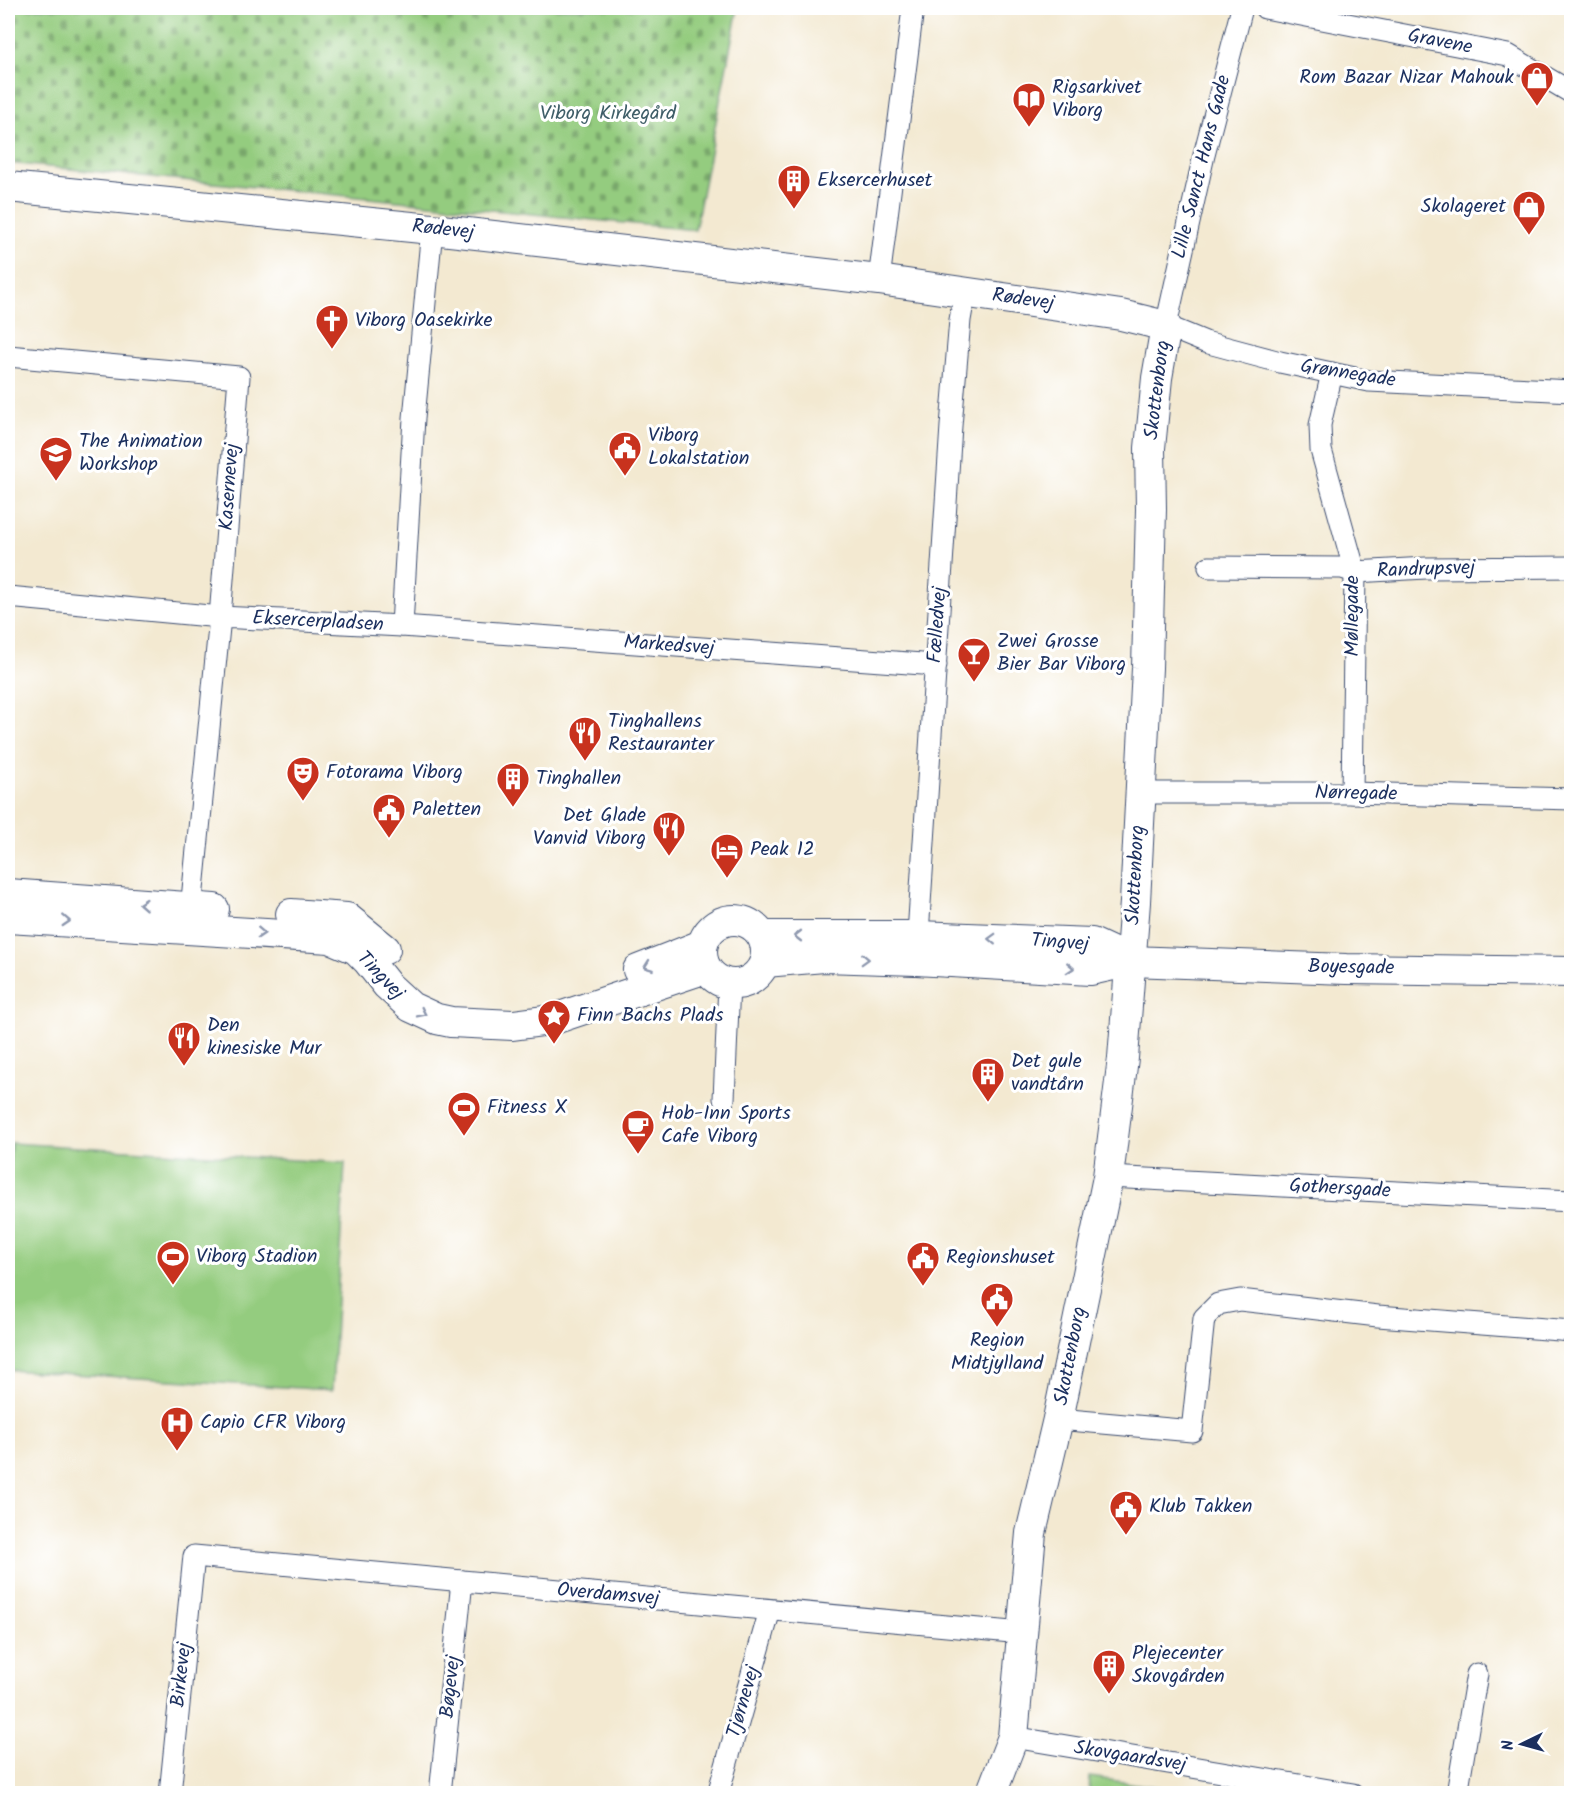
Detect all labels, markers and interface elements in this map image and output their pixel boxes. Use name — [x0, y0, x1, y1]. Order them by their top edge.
street label: Gravene — [1405, 20, 1475, 64]
shop icon: Rom Bazar Nizar Mahouk — [1519, 60, 1555, 107]
place label: Rom Bazar Nizar Mahouk — [1299, 62, 1515, 94]
place label: Rigsarkivet Viborg — [1052, 72, 1142, 127]
street label: Lille Sanct Hans Gade — [1164, 72, 1240, 262]
library icon: Rigsarkivet Viborg — [1011, 81, 1047, 128]
park label: Viborg Kirkegård — [540, 98, 677, 130]
building icon: Eksercerhuset — [776, 163, 812, 210]
place label: Eksercerhuset — [817, 165, 933, 197]
shop icon: Skolageret — [1511, 189, 1547, 236]
place label: Skolageret — [1421, 191, 1506, 223]
street label: Rødevej — [410, 211, 477, 249]
street label: Rødevej — [990, 280, 1057, 320]
church icon: Viborg Oasekirke — [314, 303, 350, 350]
place label: Viborg Oasekirke — [355, 305, 492, 337]
street label: Skottenborg — [1136, 338, 1180, 442]
street label: Grønnegade — [1298, 351, 1398, 397]
place label: Viborg Lokalstation — [648, 420, 750, 475]
place label: The Animation Workshop — [79, 426, 203, 481]
public building icon: Viborg Lokalstation — [607, 430, 643, 477]
school or university icon: The Animation Workshop — [38, 435, 74, 482]
street label: Kasernevej — [211, 441, 249, 532]
street label: Randrupsvej — [1376, 552, 1477, 588]
street label: Møllegade — [1337, 575, 1369, 657]
street label: Fælledvej — [919, 585, 957, 664]
street label: Eksercerpladsen — [251, 603, 385, 641]
place label: Zwei Grosse Bier Bar Viborg — [997, 626, 1126, 681]
street label: Markedsvej — [622, 627, 717, 665]
bar icon: Zwei Grosse Bier Bar Viborg — [956, 636, 992, 683]
place label: Tinghallens Restauranter — [608, 706, 715, 761]
restaurant icon: Tinghallens Restauranter — [567, 715, 603, 762]
theatre icon: Fotorama Viborg — [285, 755, 321, 802]
place label: Fotorama Viborg — [326, 757, 463, 789]
building icon: Tinghallen — [495, 761, 531, 808]
place label: Tinghallen — [536, 763, 621, 795]
street label: Nørregade — [1314, 777, 1398, 811]
public building icon: Paletten — [371, 792, 407, 839]
place label: Paletten — [412, 794, 481, 826]
place label: Det Glade Vanvid Viborg — [533, 800, 646, 855]
restaurant icon: Det Glade Vanvid Viborg — [651, 810, 687, 857]
street label: Skottenborg — [1117, 824, 1155, 926]
hotel icon: Peak 12 — [709, 832, 745, 879]
place label: Peak 12 — [750, 834, 815, 866]
one-way arrow — [138, 898, 147, 911]
one-way arrow — [61, 914, 70, 927]
street label: Tingvej — [1030, 925, 1091, 961]
one-way arrow — [256, 926, 265, 939]
one-way arrow — [793, 930, 802, 942]
one-way arrow — [988, 932, 997, 945]
street label: Tingvej — [348, 944, 412, 1009]
street label: Boyesgade — [1307, 951, 1395, 985]
one-way arrow — [861, 953, 870, 965]
one-way arrow — [643, 959, 653, 972]
one-way arrow — [1065, 962, 1074, 975]
place icon: Finn Bachs Plads — [536, 998, 572, 1045]
place label: Finn Bachs Plads — [577, 1000, 724, 1032]
one-way arrow — [416, 1005, 427, 1017]
place label: Den kinesiske Mur — [207, 1010, 322, 1065]
restaurant icon: Den kinesiske Mur — [166, 1020, 202, 1067]
place label: Det gule vandtårn — [1011, 1046, 1084, 1101]
building icon: Det gule vandtårn — [970, 1056, 1006, 1103]
sports icon: Fitness X — [446, 1090, 482, 1137]
place label: Fitness X — [487, 1092, 568, 1124]
place label: Hob-Inn Sports Cafe Viborg — [661, 1098, 791, 1153]
cafe icon: Hob-Inn Sports Cafe Viborg — [620, 1108, 656, 1155]
street label: Gothersgade — [1288, 1170, 1392, 1208]
sports icon: Viborg Stadion — [155, 1239, 191, 1286]
public building icon: Regionshuset — [905, 1240, 941, 1287]
place label: Viborg Stadion — [196, 1241, 317, 1273]
place label: Regionshuset — [946, 1242, 1055, 1274]
public building icon: Region Midtjylland — [979, 1281, 1015, 1328]
street label: Skottenborg — [1046, 1304, 1096, 1408]
place label: Region Midtjylland — [951, 1325, 1044, 1380]
hospital icon: Capio CFR Viborg — [159, 1405, 195, 1452]
place label: Capio CFR Viborg — [200, 1407, 346, 1439]
public building icon: Klub Takken — [1108, 1489, 1144, 1536]
place label: Klub Takken — [1149, 1491, 1252, 1523]
street label: Overdamsvej — [555, 1575, 661, 1615]
place label: Plejecenter Skovgården — [1132, 1638, 1225, 1693]
street label: Birkevej — [163, 1640, 201, 1709]
building icon: Plejecenter Skovgården — [1091, 1648, 1127, 1695]
street label: Bøgevej — [432, 1653, 470, 1720]
street label: Tjørnevej — [718, 1661, 770, 1742]
north arrow — [1492, 1714, 1552, 1774]
street label: Skovgaardsvej — [1071, 1732, 1189, 1782]
text: N — [1496, 1739, 1521, 1751]

